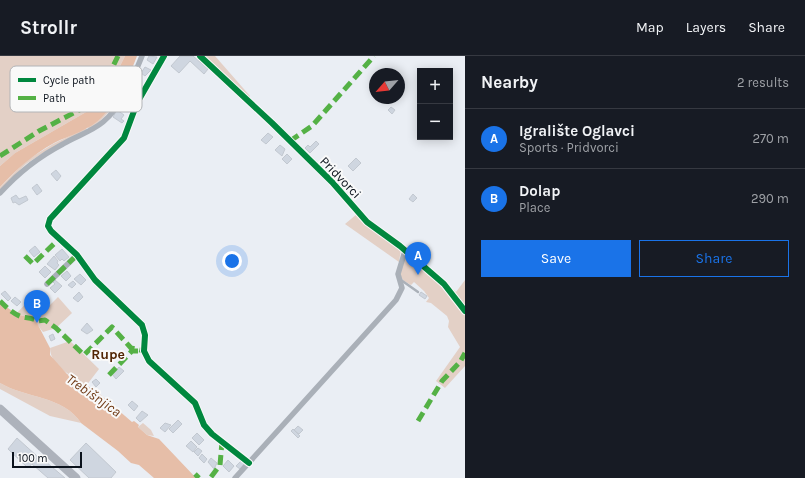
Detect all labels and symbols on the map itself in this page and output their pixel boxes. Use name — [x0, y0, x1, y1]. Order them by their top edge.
legend — [10, 66, 142, 112]
north arrow — [369, 68, 405, 104]
text: Cycle path — [43, 74, 95, 87]
text: Path — [43, 92, 66, 105]
street label: Pridvorci — [317, 153, 364, 201]
pin: A — [405, 242, 431, 275]
your location — [222, 251, 242, 271]
pin: B — [24, 290, 50, 323]
district label: Rupe — [91, 346, 125, 363]
water label: Trebišnjica — [63, 370, 125, 421]
scale bar — [12, 450, 82, 469]

